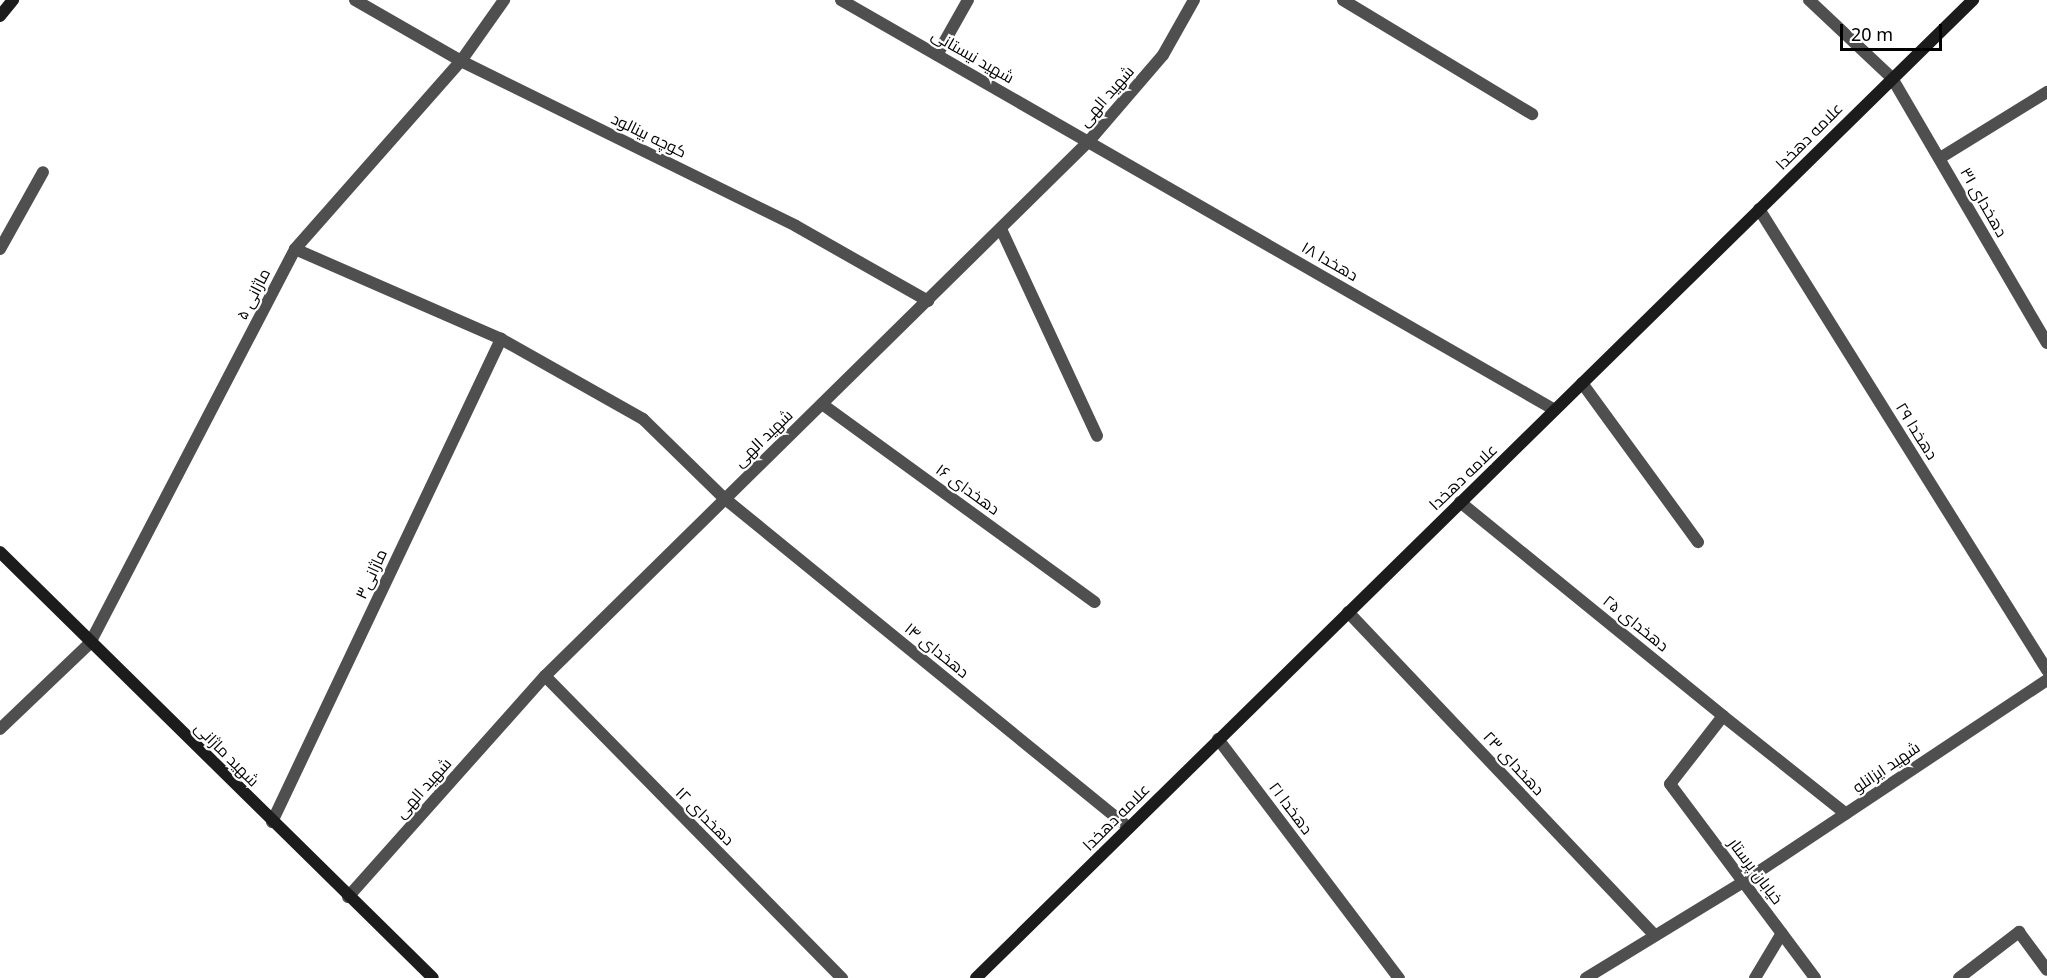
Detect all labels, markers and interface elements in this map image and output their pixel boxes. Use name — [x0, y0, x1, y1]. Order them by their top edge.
scale bar — [1843, 12, 1945, 50]
text: 20 m — [1851, 22, 1893, 46]
street label: شهید نیستانی — [928, 25, 1018, 87]
street label: شهید الهی — [1074, 62, 1138, 130]
street label: علامه دهخدا — [1772, 99, 1846, 173]
street label: کوچه بینالود — [608, 109, 690, 161]
street label: دهخدای ۳۱ — [1956, 164, 2012, 240]
street label: دهخدا ۱۸ — [1298, 237, 1362, 285]
street label: ۵ ماژانی — [232, 265, 274, 323]
street label: دهخدا ۲۹ — [1892, 399, 1942, 463]
street label: شهید الهی — [729, 405, 797, 471]
street label: علامه دهخدا — [1425, 440, 1501, 514]
street label: دهخدای ۱۶ — [932, 459, 1004, 519]
street label: ماژانی۳ — [351, 546, 391, 602]
street label: دهخدای ۲۵ — [1599, 591, 1673, 655]
street label: دهخدای ۱۴ — [901, 618, 973, 682]
street label: شهید ماژانی — [191, 718, 263, 790]
street label: دهخدای ۲۳ — [1479, 727, 1549, 799]
street label: شهید ایزانلو — [1849, 737, 1923, 797]
street label: شهید الهی — [391, 754, 455, 822]
street label: دهخدا ۲۱ — [1265, 778, 1317, 838]
street label: علامه دهخدا — [1079, 780, 1153, 854]
street label: دهخدای ۱۲ — [672, 783, 738, 849]
street label: خیابان پرستار — [1725, 834, 1787, 908]

